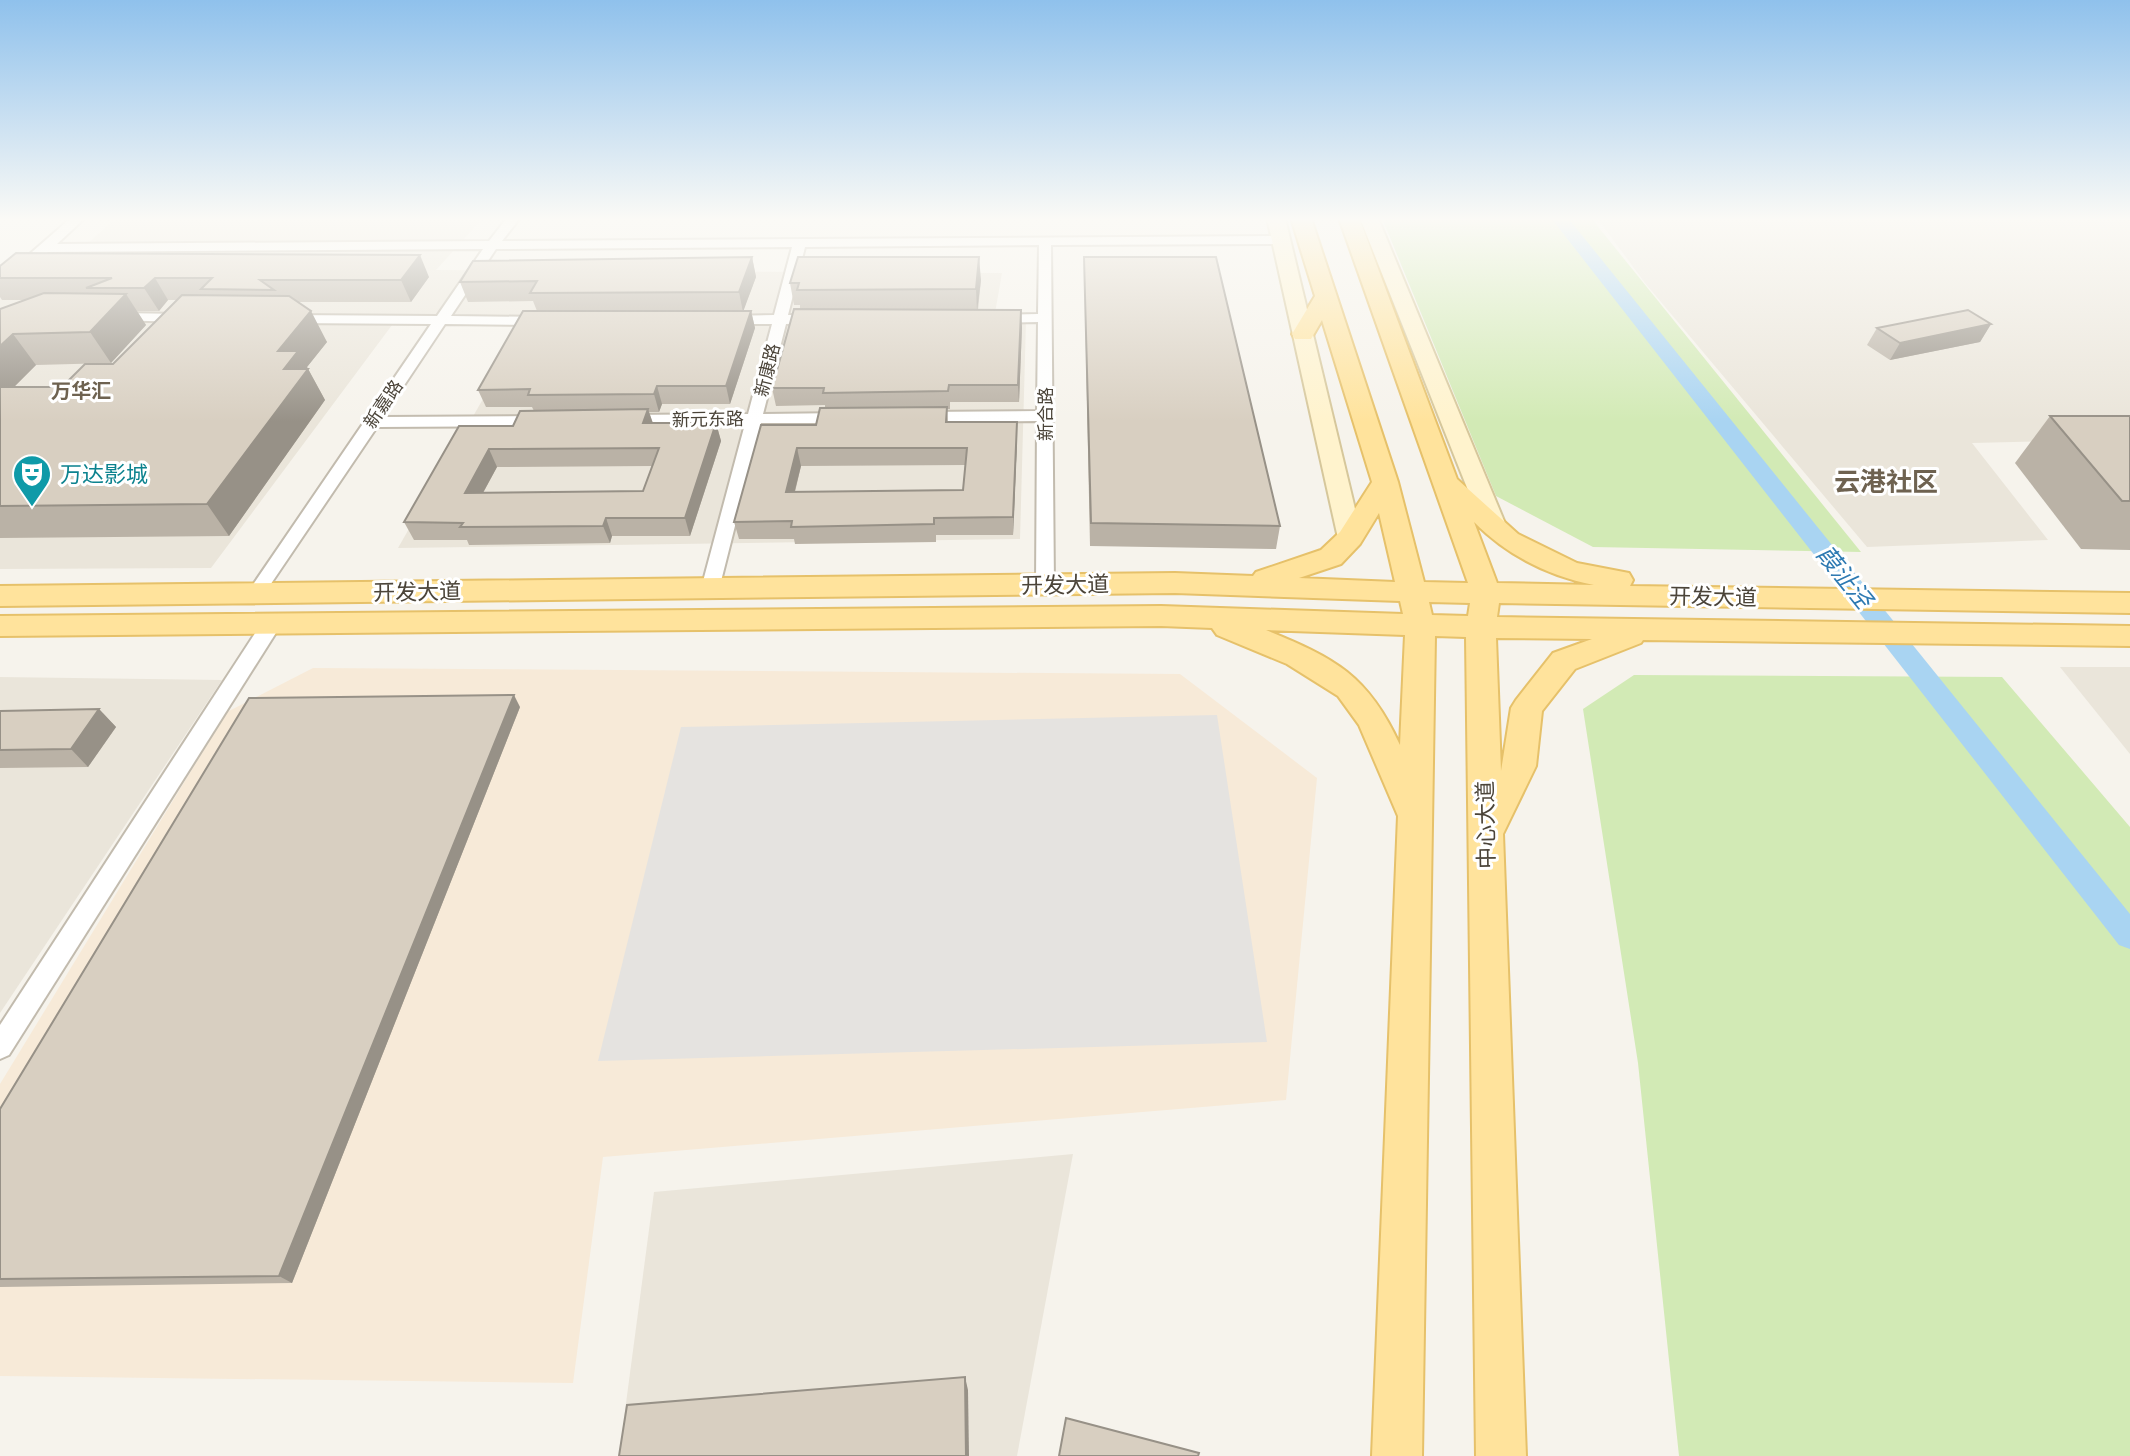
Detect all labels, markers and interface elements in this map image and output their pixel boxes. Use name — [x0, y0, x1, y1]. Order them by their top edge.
street label: 新康路 — [750, 341, 784, 399]
street label: 新嘉路 — [359, 376, 407, 432]
district label: 万华汇 — [51, 379, 111, 403]
street label: 新合路 — [1035, 387, 1056, 441]
street label: 新元东路 — [672, 408, 744, 430]
theatre icon: 万达影城 — [11, 453, 53, 508]
place label: 万达影城 — [60, 462, 148, 487]
district label: 云港社区 — [1834, 467, 1938, 497]
water label: 葭沚泾 — [1810, 540, 1879, 615]
street label: 开发大道 — [1021, 572, 1109, 598]
street label: 开发大道 — [373, 579, 461, 605]
street label: 开发大道 — [1669, 584, 1757, 610]
street label: 中心大道 — [1473, 781, 1499, 869]

